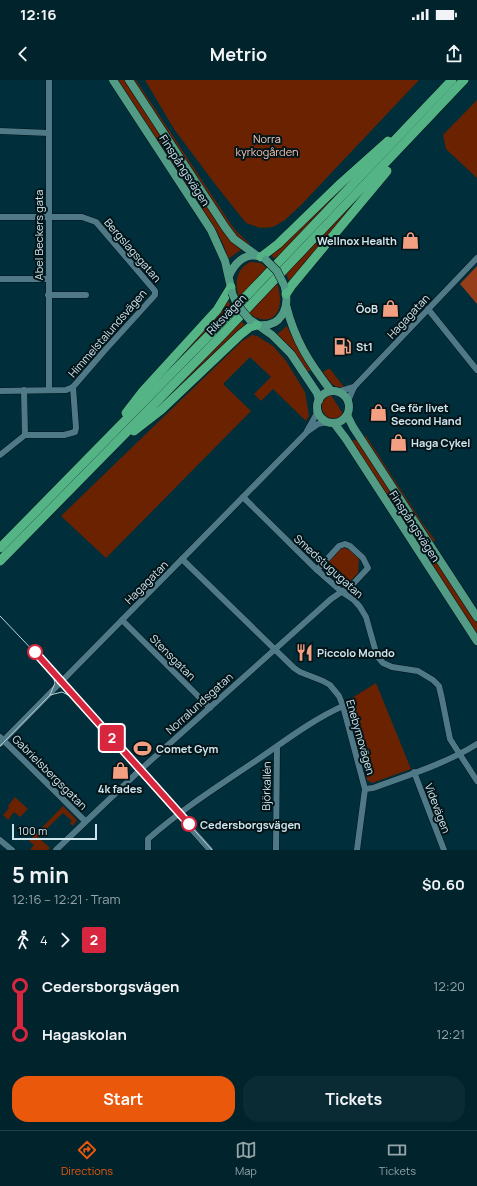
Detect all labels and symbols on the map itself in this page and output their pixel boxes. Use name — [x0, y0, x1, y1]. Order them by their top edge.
street label: Finspångsvägen — [156, 131, 214, 209]
park label: Norra kyrkogården — [236, 131, 298, 159]
street label: Abel Beckers gata — [31, 190, 46, 280]
street label: Bergslagsgatan — [101, 215, 165, 285]
shop icon: Wellnox Health — [400, 230, 420, 250]
place label: Wellnox Health — [317, 233, 397, 248]
street label: Himmelstalundsvägen — [64, 286, 150, 380]
street label: Riksvägen — [203, 290, 249, 338]
street label: Hagagatan — [383, 290, 433, 342]
shop icon: ÖoB — [381, 298, 401, 318]
place label: ÖoB — [356, 301, 378, 316]
fuel station icon: St1 — [333, 336, 353, 356]
place label: St1 — [356, 339, 373, 354]
place label: Ge för livet Second Hand — [391, 400, 462, 428]
shop icon: Ge för livet Second Hand — [368, 403, 388, 423]
shop icon: Haga Cykel — [388, 432, 408, 452]
place label: Haga Cykel — [411, 435, 470, 450]
street label: Finspångsvägen — [386, 487, 444, 565]
street label: Smedstugugatan — [291, 531, 367, 601]
street label: Hagagatan — [121, 557, 171, 607]
street label: Stensgatan — [147, 631, 199, 683]
restaurant icon: Piccolo Mondo — [294, 642, 314, 662]
unlabelled marker — [27, 644, 43, 660]
place label: Piccolo Mondo — [317, 645, 395, 660]
street label: Norralundsgatan — [162, 669, 236, 737]
street label: Enebymovägen — [343, 698, 379, 776]
line badge: 2 — [99, 725, 125, 751]
street label: Gabrielsbergsgatan — [9, 731, 91, 813]
sports icon: Comet Gym — [133, 738, 153, 758]
place label: Comet Gym — [156, 741, 219, 756]
shop icon: 4k fades — [110, 760, 130, 780]
street label: Björkallén — [258, 761, 274, 811]
place label: 4k fades — [98, 781, 142, 796]
street label: Videvägen — [422, 781, 454, 835]
marker: Cedersborgsvägen — [181, 816, 197, 832]
place label: Cedersborgsvägen — [200, 817, 301, 832]
scale bar — [12, 822, 97, 841]

